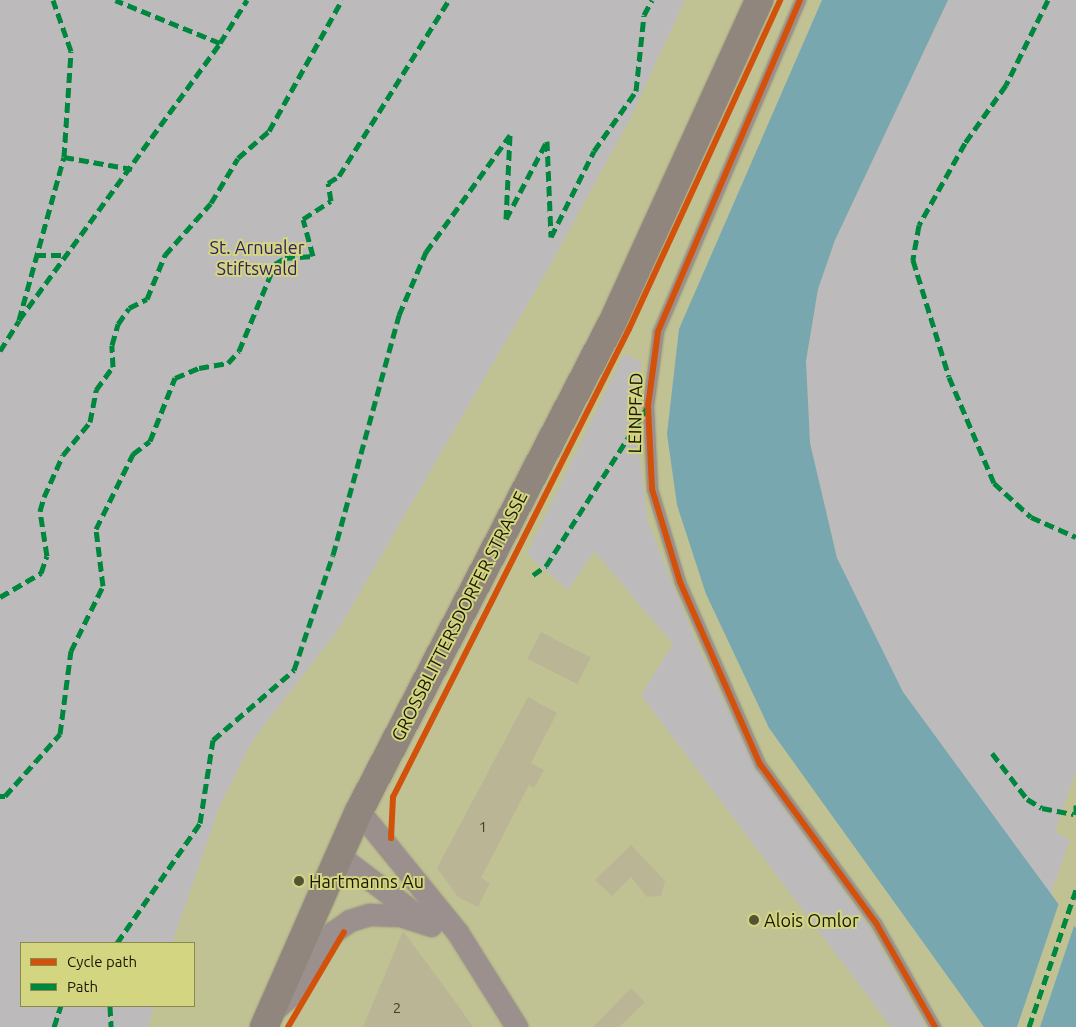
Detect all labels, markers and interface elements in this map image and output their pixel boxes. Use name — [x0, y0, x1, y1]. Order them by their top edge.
park label: St. Arnualer Stiftswald — [209, 237, 305, 280]
street label: LEINPFAD — [623, 372, 647, 454]
street label: GROSSBLITTERSDORFER STRASSE — [386, 488, 532, 744]
house number: 1 — [479, 818, 487, 836]
place label: Hartmanns Au — [309, 870, 424, 892]
marker: Hartmanns Au — [293, 875, 305, 887]
place label: Alois Omlor — [764, 909, 859, 931]
marker: Alois Omlor — [748, 914, 760, 926]
legend — [20, 942, 195, 1007]
text: Cycle path — [67, 953, 137, 970]
text: Path — [67, 978, 98, 995]
house number: 2 — [393, 999, 401, 1017]

